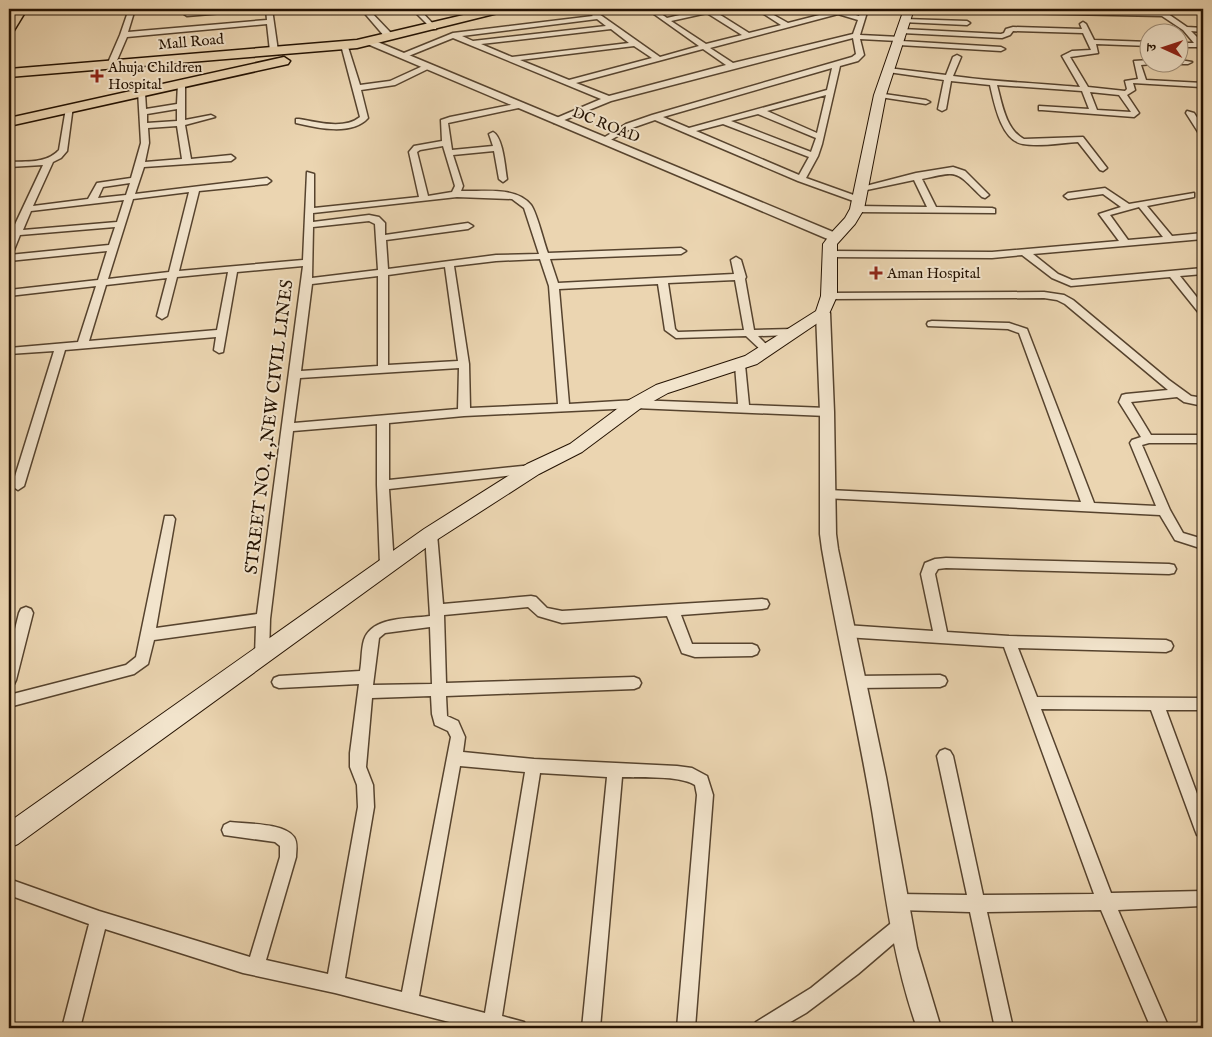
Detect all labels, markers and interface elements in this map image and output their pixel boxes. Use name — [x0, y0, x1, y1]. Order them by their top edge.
north arrow — [1140, 22, 1190, 72]
street label: Mall Road — [157, 30, 226, 54]
text: उ — [1143, 42, 1161, 52]
place label: Ahuja Children Hospital — [107, 58, 202, 94]
marker: Ahuja Children Hospital — [90, 69, 104, 83]
street label: DC ROAD — [569, 103, 643, 147]
place label: Aman Hospital — [886, 264, 981, 283]
marker: Aman Hospital — [869, 266, 883, 280]
street label: STREET NO. 4 ,NEW CIVIL LINES — [241, 278, 299, 576]

